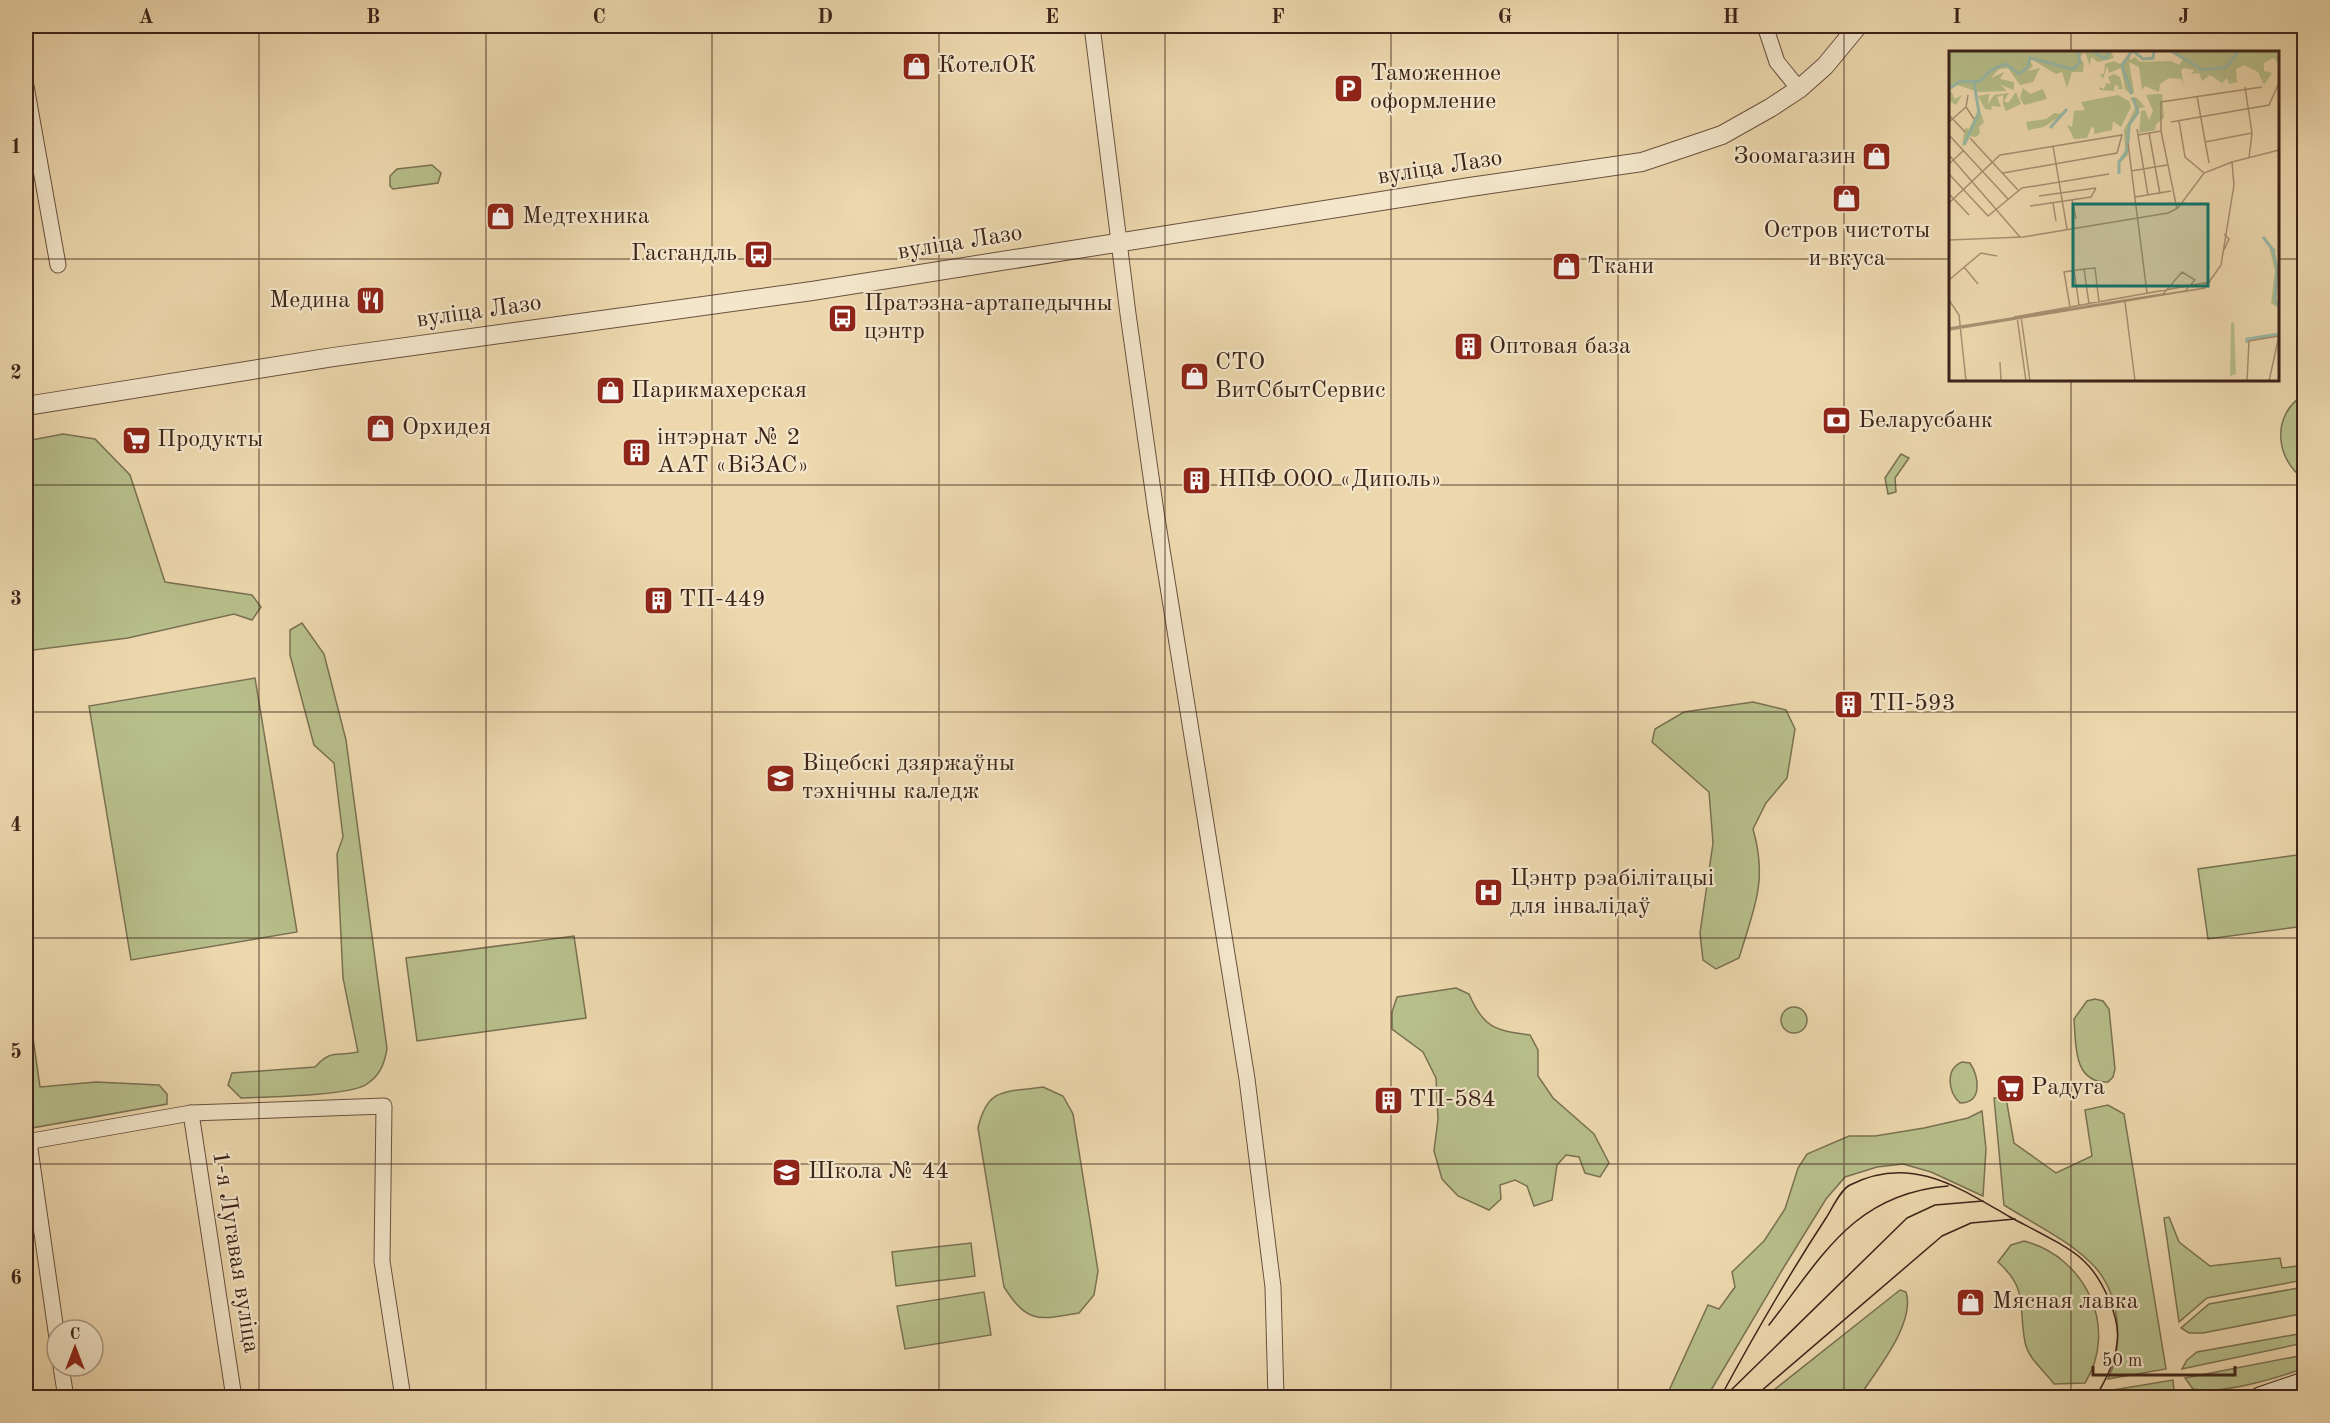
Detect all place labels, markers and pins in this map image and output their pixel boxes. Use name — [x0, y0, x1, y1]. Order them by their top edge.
shop icon: КотелОК — [901, 50, 933, 82]
place label: КотелОК — [938, 54, 1036, 78]
place label: Таможенное оформление — [1370, 62, 1501, 114]
parking icon: Таможенное оформление — [1333, 72, 1365, 104]
shop icon: Зоомагазин — [1861, 141, 1893, 173]
place label: Зоомагазин — [1734, 145, 1856, 169]
shop icon: Остров чистоты и вкуса — [1831, 182, 1863, 214]
shop icon: Медтехника — [485, 201, 517, 233]
place label: Медтехника — [522, 205, 650, 229]
place label: Остров чистоты и вкуса — [1764, 219, 1930, 271]
bus stop icon: Гасгандль — [742, 238, 774, 270]
place label: Гасгандль — [631, 242, 737, 266]
shop icon: Ткани — [1550, 251, 1582, 283]
place label: Ткани — [1587, 255, 1654, 279]
restaurant icon: Медина — [355, 285, 387, 317]
place label: Медина — [269, 289, 350, 313]
place label: Пратэзна-артапедычны цэнтр — [864, 292, 1113, 344]
bus stop icon: Пратэзна-артапедычны цэнтр — [827, 302, 859, 334]
building icon: Оптовая база — [1452, 331, 1484, 363]
place label: Оптовая база — [1489, 335, 1631, 359]
place label: СТО ВитСбытСервис — [1215, 351, 1385, 403]
shop icon: СТО ВитСбытСервис — [1178, 361, 1210, 393]
shop icon: Парикмахерская — [594, 375, 626, 407]
place label: Парикмахерская — [631, 379, 807, 403]
bank icon: Беларусбанк — [1821, 405, 1853, 437]
place label: Беларусбанк — [1858, 409, 1993, 433]
shop icon: Орхидея — [365, 412, 397, 444]
place label: Орхидея — [402, 416, 491, 440]
supermarket icon: Продукты — [120, 424, 152, 456]
place label: інтэрнат № 2 ААТ «ВіЗАС» — [657, 426, 809, 478]
place label: Продукты — [157, 428, 263, 452]
building icon: інтэрнат № 2 ААТ «ВіЗАС» — [620, 436, 652, 468]
building icon: НПФ ООО «Диполь» — [1181, 464, 1213, 496]
place label: НПФ ООО «Диполь» — [1218, 468, 1442, 492]
building icon: ТП-449 — [642, 584, 674, 616]
place label: ТП-449 — [679, 588, 766, 612]
building icon: ТП-593 — [1832, 688, 1864, 720]
place label: ТП-593 — [1869, 692, 1956, 716]
place label: Віцебскі дзяржаўны тэхнічны каледж — [802, 752, 1015, 804]
school or university icon: Віцебскі дзяржаўны тэхнічны каледж — [765, 762, 797, 794]
place label: Цэнтр рэабілітацыі для інвалідаў — [1510, 867, 1714, 919]
hospital icon: Цэнтр рэабілітацыі для інвалідаў — [1473, 877, 1505, 909]
supermarket icon: Радуга — [1994, 1072, 2026, 1104]
place label: Радуга — [2031, 1076, 2105, 1100]
building icon: ТП-584 — [1372, 1084, 1404, 1116]
place label: ТП-584 — [1409, 1088, 1496, 1112]
school or university icon: Школа № 44 — [771, 1156, 803, 1188]
place label: Школа № 44 — [808, 1160, 949, 1184]
shop icon: Мясная лавка — [1955, 1286, 1987, 1318]
place label: Мясная лавка — [1992, 1290, 2139, 1314]

